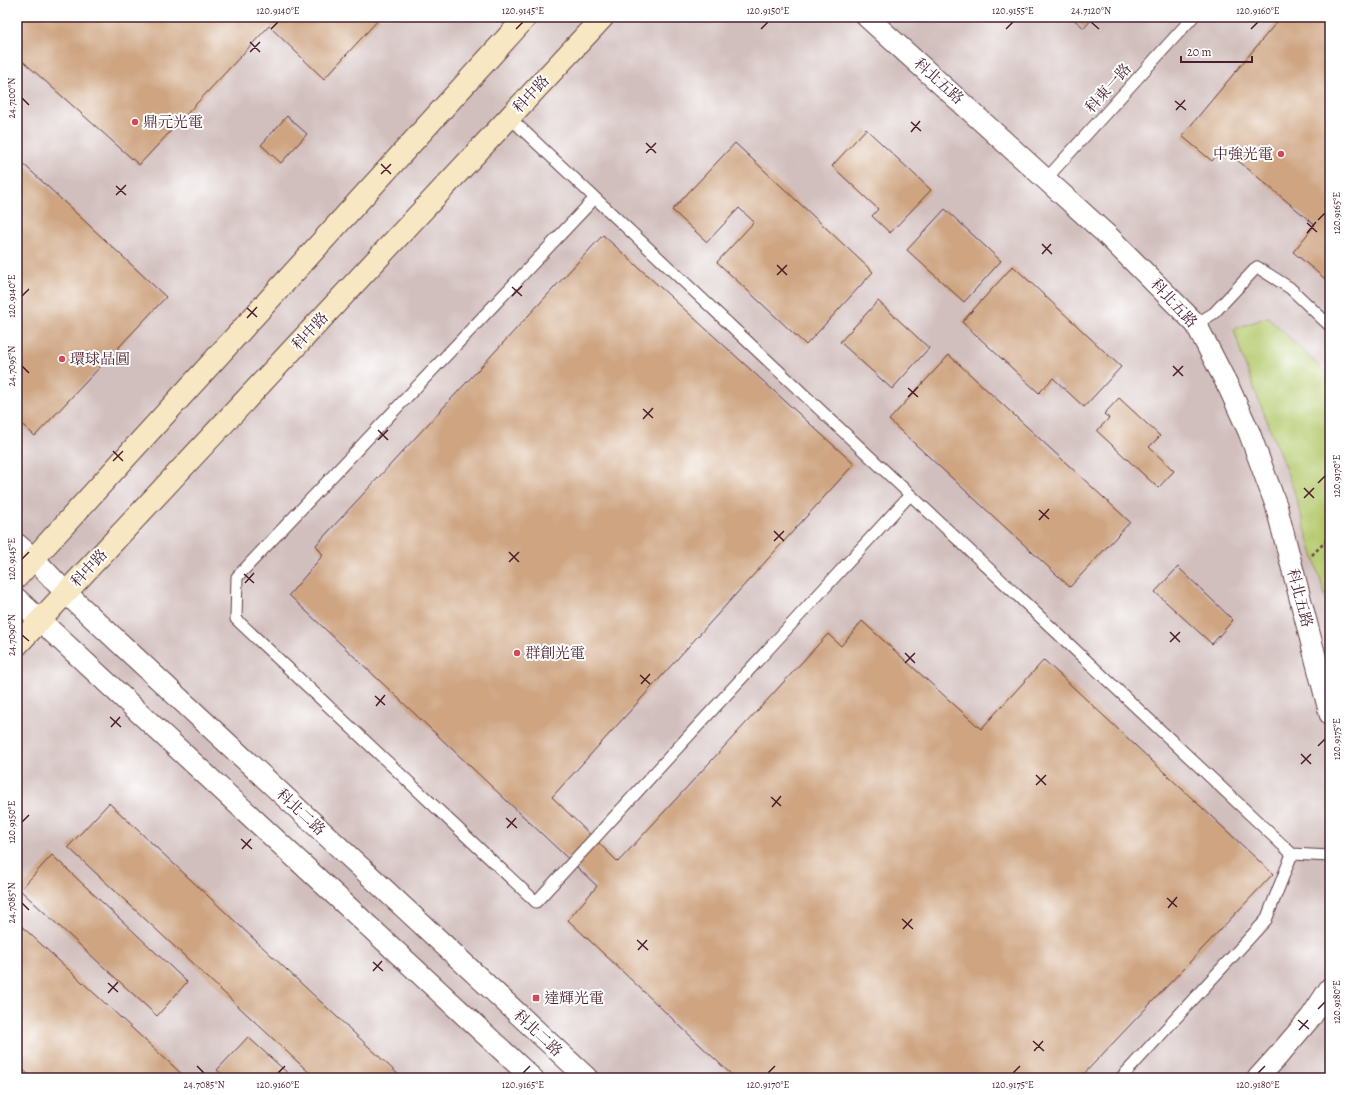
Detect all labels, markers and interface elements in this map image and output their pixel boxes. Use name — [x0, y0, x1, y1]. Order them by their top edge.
text: 120.9140°E — [256, 4, 300, 17]
text: 120.9145°E — [502, 4, 544, 17]
text: 120.9150°E — [746, 4, 790, 17]
text: 120.9155°E — [992, 4, 1034, 17]
text: 24.7120°N — [1071, 4, 1111, 17]
text: 120.9160°E — [1236, 4, 1280, 17]
scale bar — [1181, 38, 1252, 64]
text: 20 m — [1187, 44, 1211, 60]
street label: 科北五路 — [910, 53, 968, 109]
street label: 科東一路 — [1080, 59, 1136, 117]
street label: 科中路 — [508, 71, 554, 117]
text: 24.7100°N — [5, 78, 18, 118]
place label: 鼎元光電 — [143, 112, 203, 132]
marker: 鼎元光電 — [130, 117, 140, 127]
place label: 中強光電 — [1213, 144, 1273, 164]
marker: 中強光電 — [1276, 149, 1286, 159]
text: 120.9165°E — [1330, 192, 1343, 234]
text: 120.9140°E — [5, 274, 18, 318]
street label: 科北五路 — [1146, 274, 1202, 332]
street label: 科中路 — [287, 308, 333, 354]
text: 24.7095°N — [5, 346, 18, 386]
place label: 環球晶圓 — [70, 349, 130, 369]
marker: 環球晶圓 — [57, 354, 67, 364]
text: 120.9170°E — [1330, 454, 1343, 497]
text: 120.9145°E — [5, 538, 18, 580]
street label: 科中路 — [66, 545, 112, 591]
street label: 科北五路 — [1283, 566, 1317, 630]
text: 24.7090°N — [5, 614, 18, 656]
place label: 群創光電 — [525, 643, 585, 663]
marker: 群創光電 — [512, 648, 522, 658]
text: 120.9175°E — [1330, 718, 1343, 760]
street label: 科北二路 — [272, 784, 330, 840]
text: 120.9150°E — [5, 800, 18, 844]
text: 24.7085°N — [5, 882, 18, 924]
text: 120.9180°E — [1330, 980, 1343, 1024]
place label: 達輝光電 — [544, 988, 604, 1008]
marker: 達輝光電 — [531, 993, 541, 1003]
street label: 科北二路 — [509, 1005, 567, 1061]
text: 24.7085°N — [183, 1078, 225, 1091]
text: 120.9160°E — [256, 1078, 300, 1091]
text: 120.9165°E — [502, 1078, 544, 1091]
text: 120.9170°E — [747, 1078, 790, 1091]
text: 120.9175°E — [992, 1078, 1034, 1091]
text: 120.9180°E — [1236, 1078, 1280, 1091]

